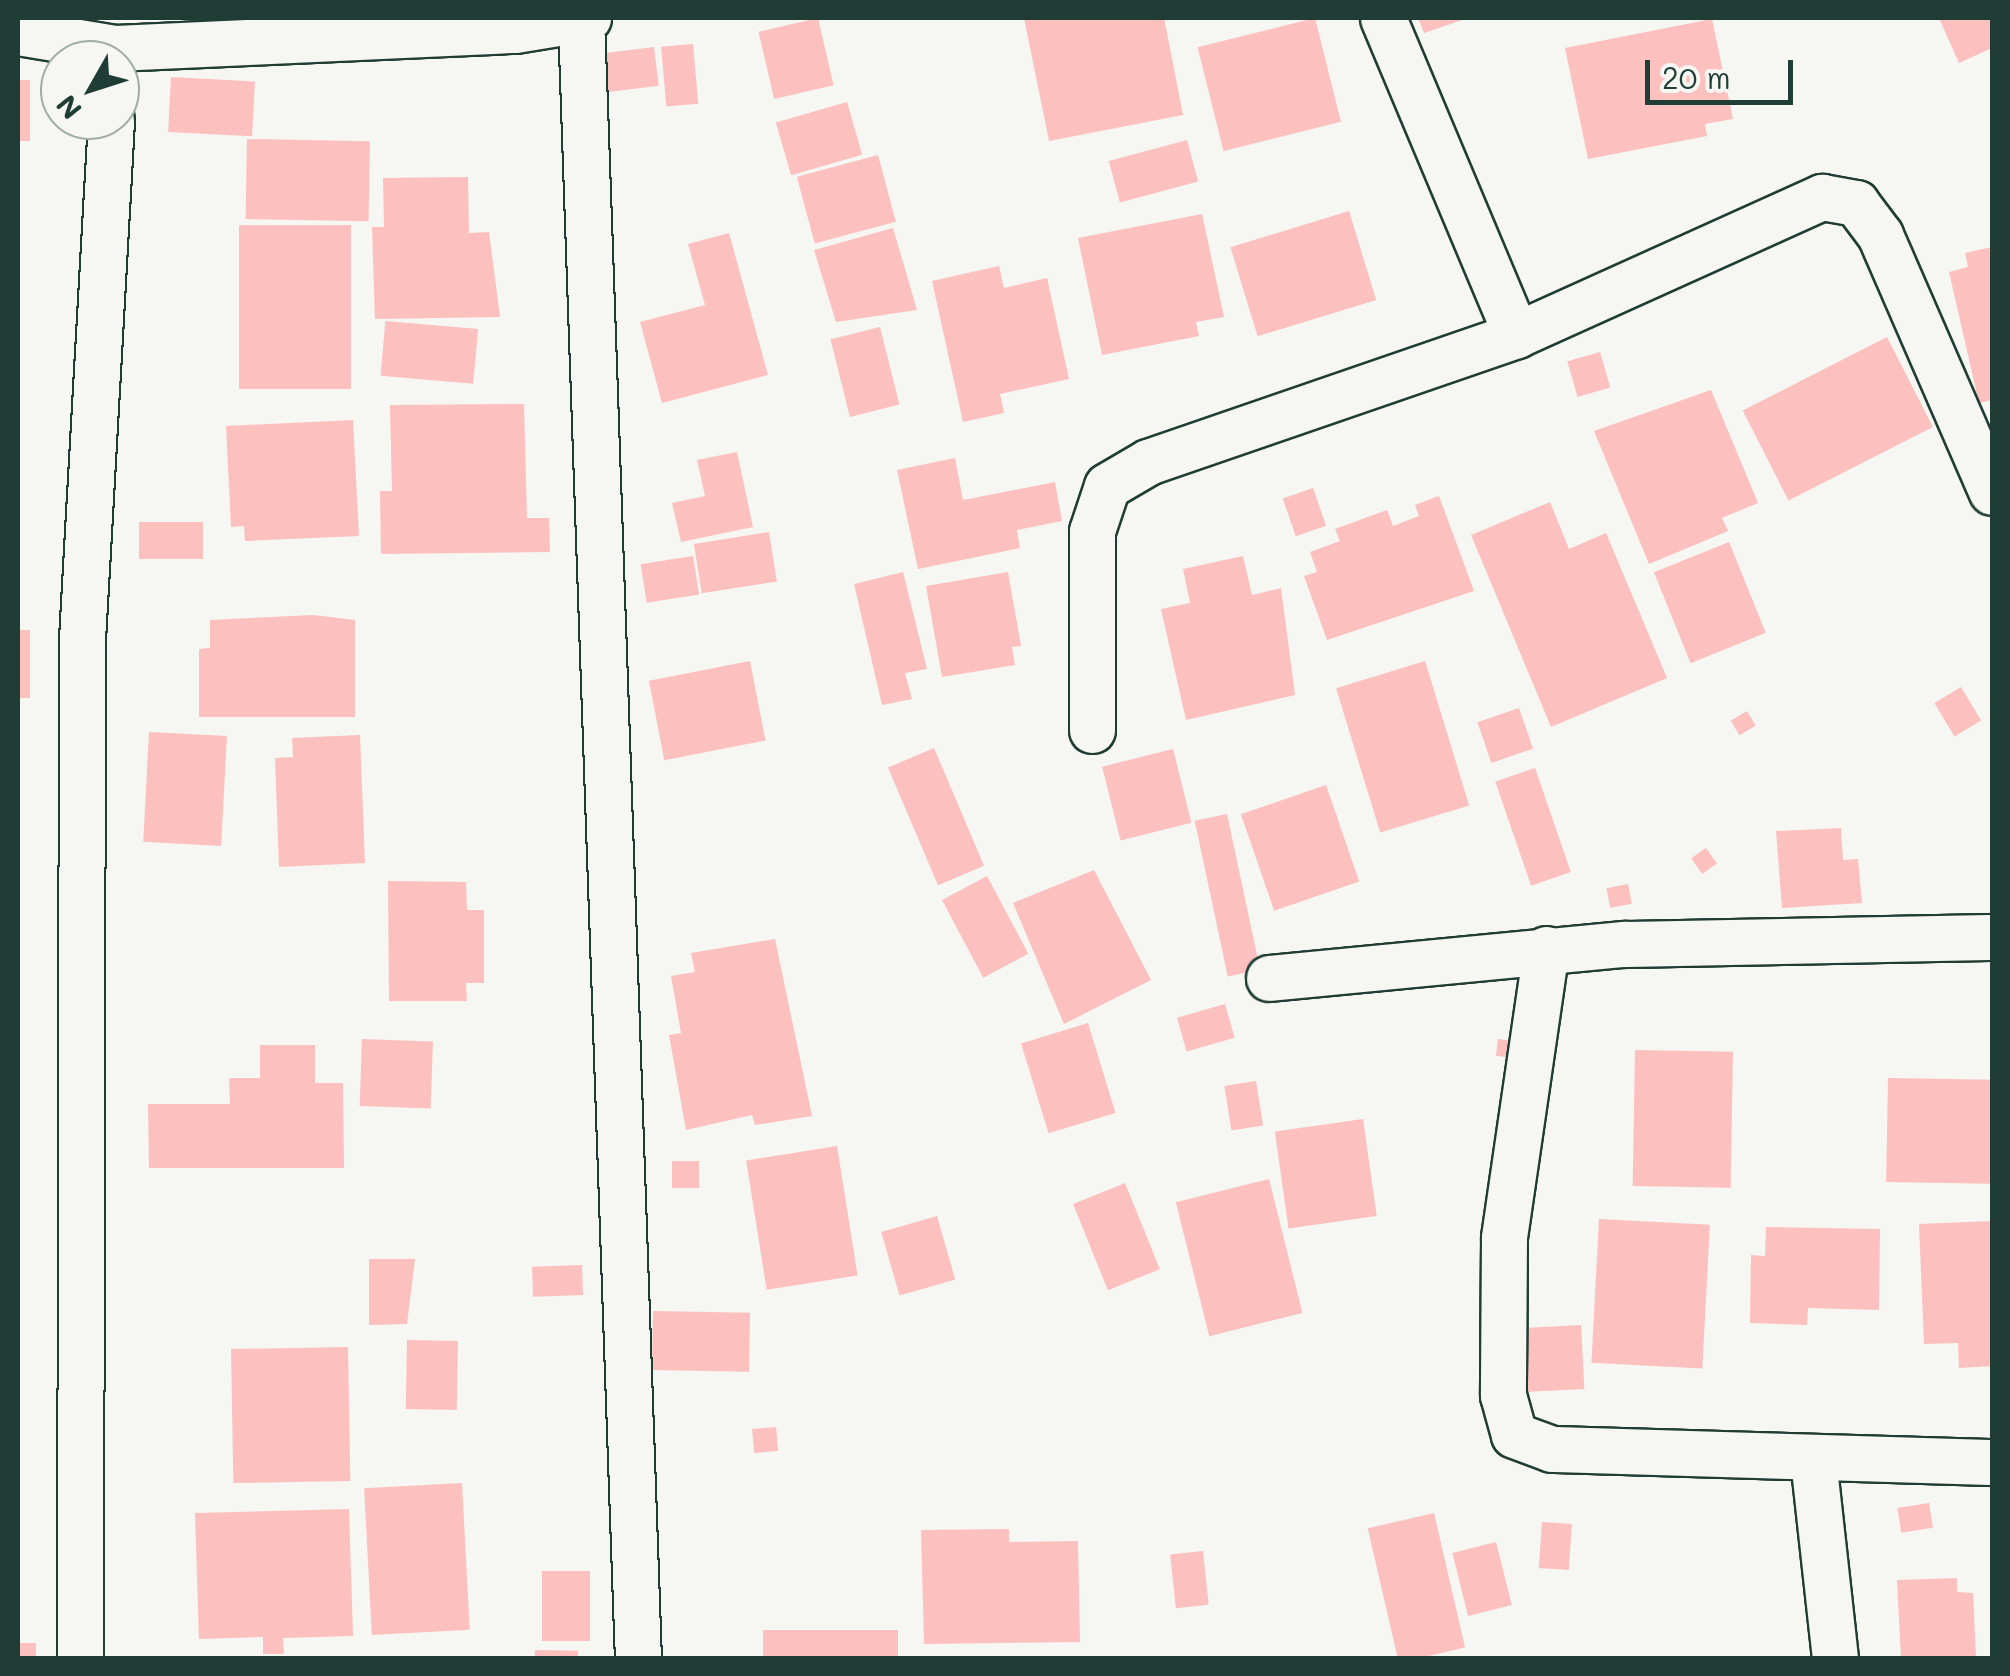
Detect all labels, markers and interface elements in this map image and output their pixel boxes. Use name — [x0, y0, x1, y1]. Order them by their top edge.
north arrow — [40, 40, 140, 140]
scale bar — [1650, 40, 1798, 102]
text: 20 m — [1662, 57, 1731, 97]
text: N — [48, 88, 89, 127]

